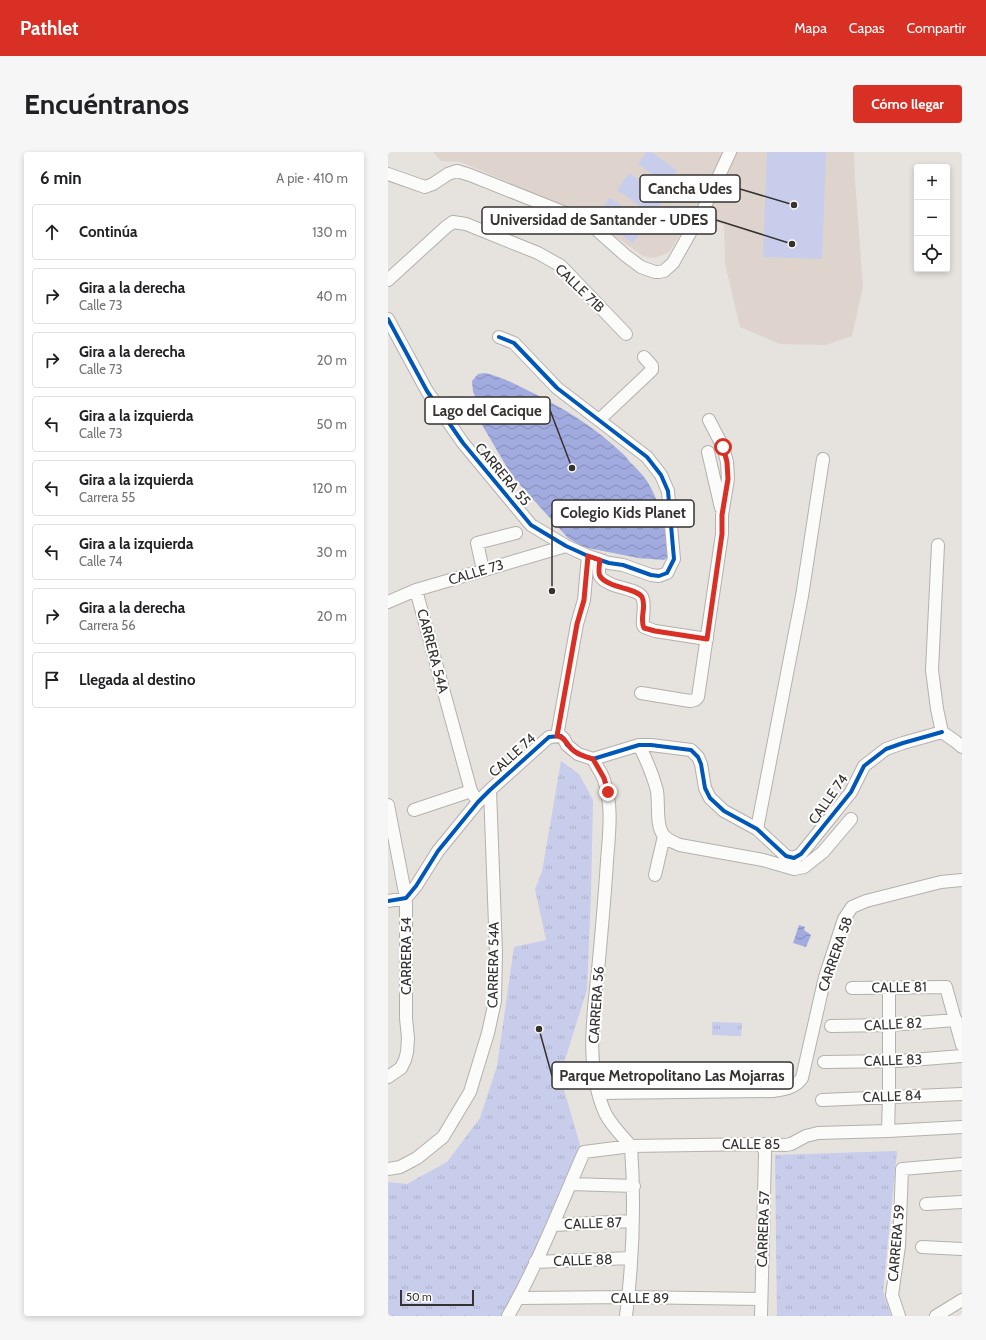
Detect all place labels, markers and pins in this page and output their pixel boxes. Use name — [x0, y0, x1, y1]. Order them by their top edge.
callout: Cancha Udes — [640, 175, 740, 202]
callout: Universidad de Santander - UDES — [482, 207, 716, 234]
callout: Lago del Cacique — [425, 397, 550, 424]
callout: Colegio Kids Planet — [552, 500, 694, 527]
callout: Parque Metropolitano Las Mojarras — [552, 1062, 793, 1089]

